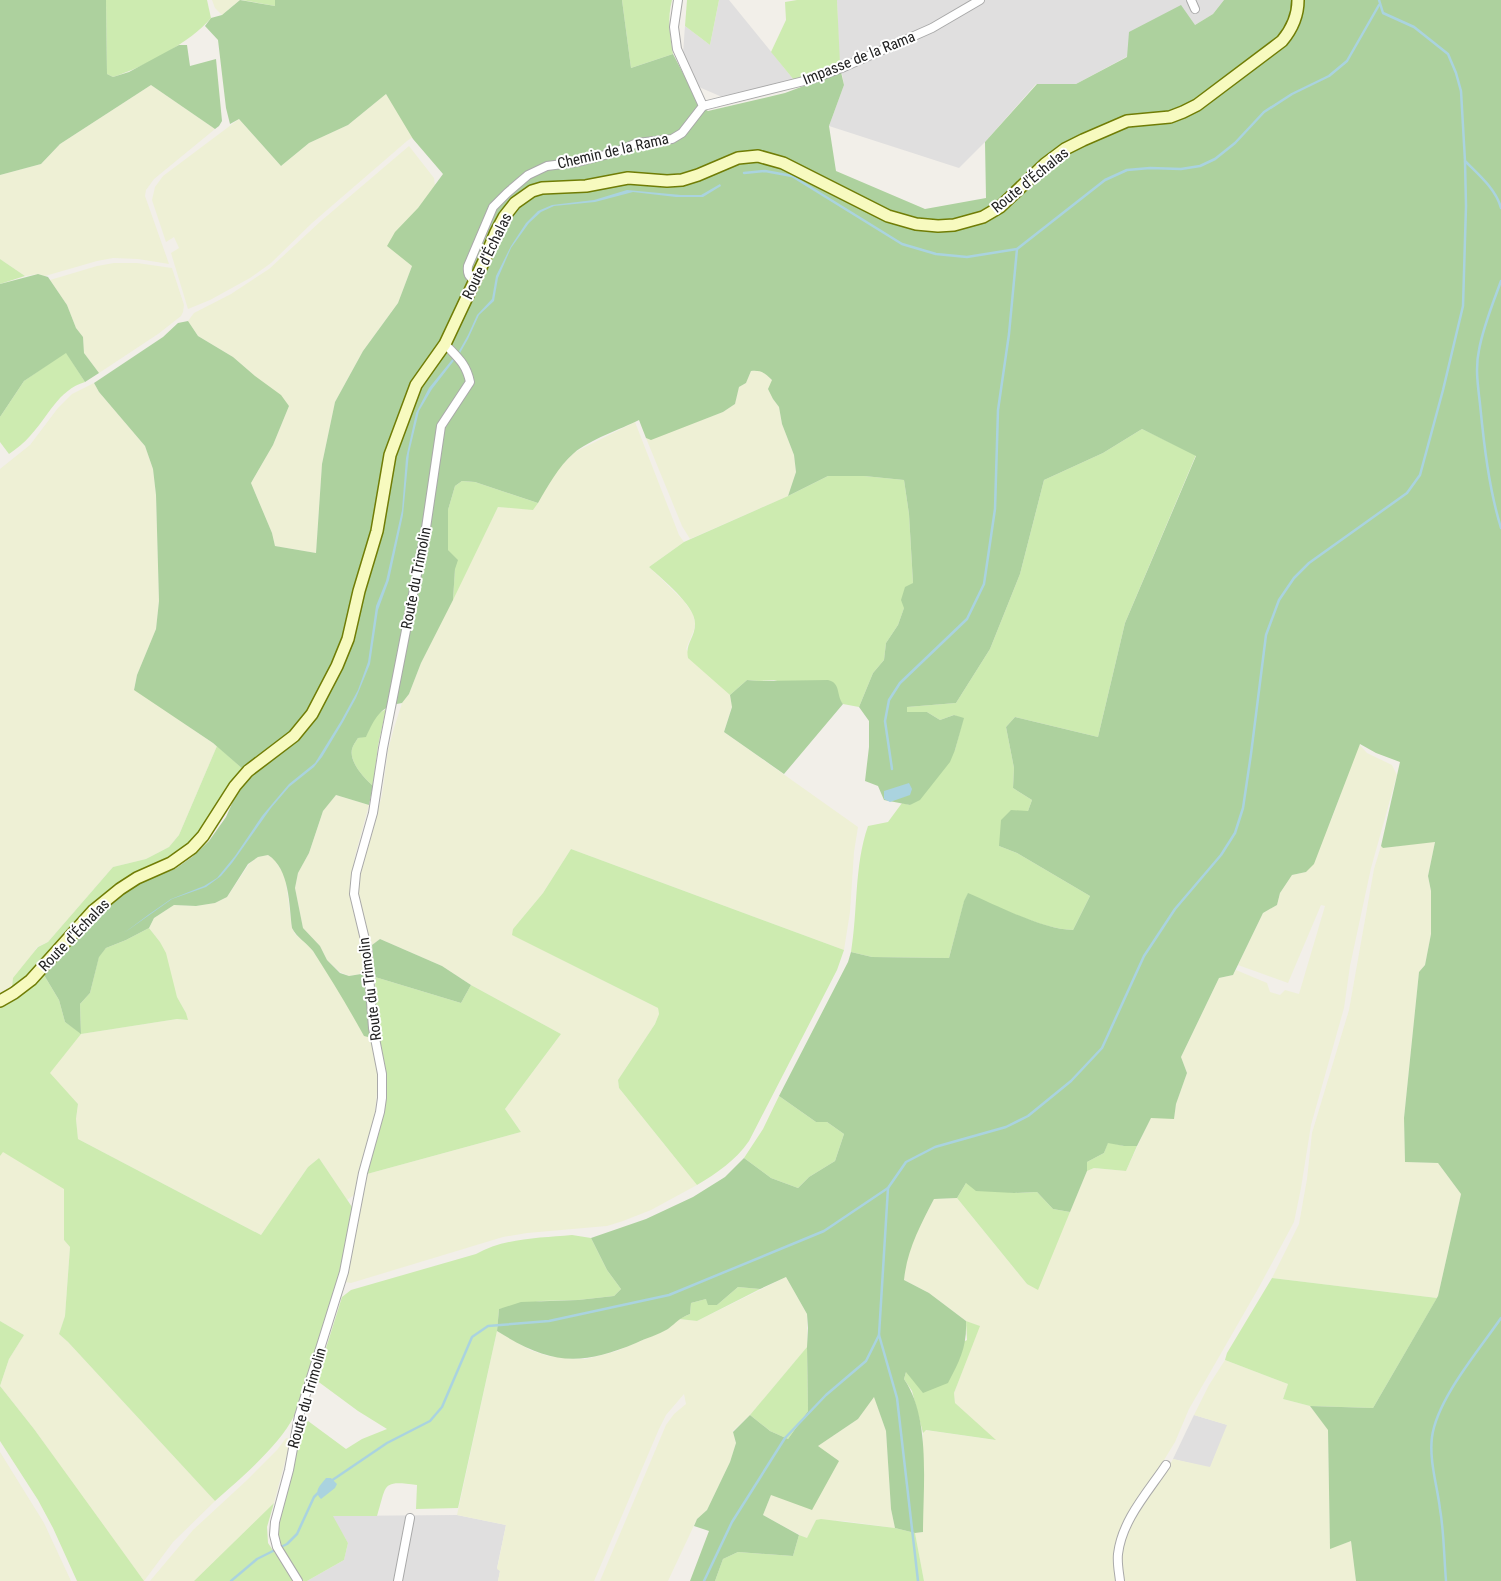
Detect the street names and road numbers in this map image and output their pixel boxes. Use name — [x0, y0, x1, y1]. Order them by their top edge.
street label: Impasse de la Rama — [800, 27, 918, 89]
street label: Chemin de la Rama — [556, 129, 670, 173]
street label: Route d'Échalas — [988, 143, 1072, 217]
street label: Route d'Échalas — [458, 210, 516, 302]
street label: Route du Trimolin — [397, 525, 435, 631]
street label: Route d'Échalas — [35, 895, 113, 975]
street label: Route du Trimolin — [355, 936, 385, 1042]
street label: Route du Trimolin — [284, 1346, 330, 1450]

